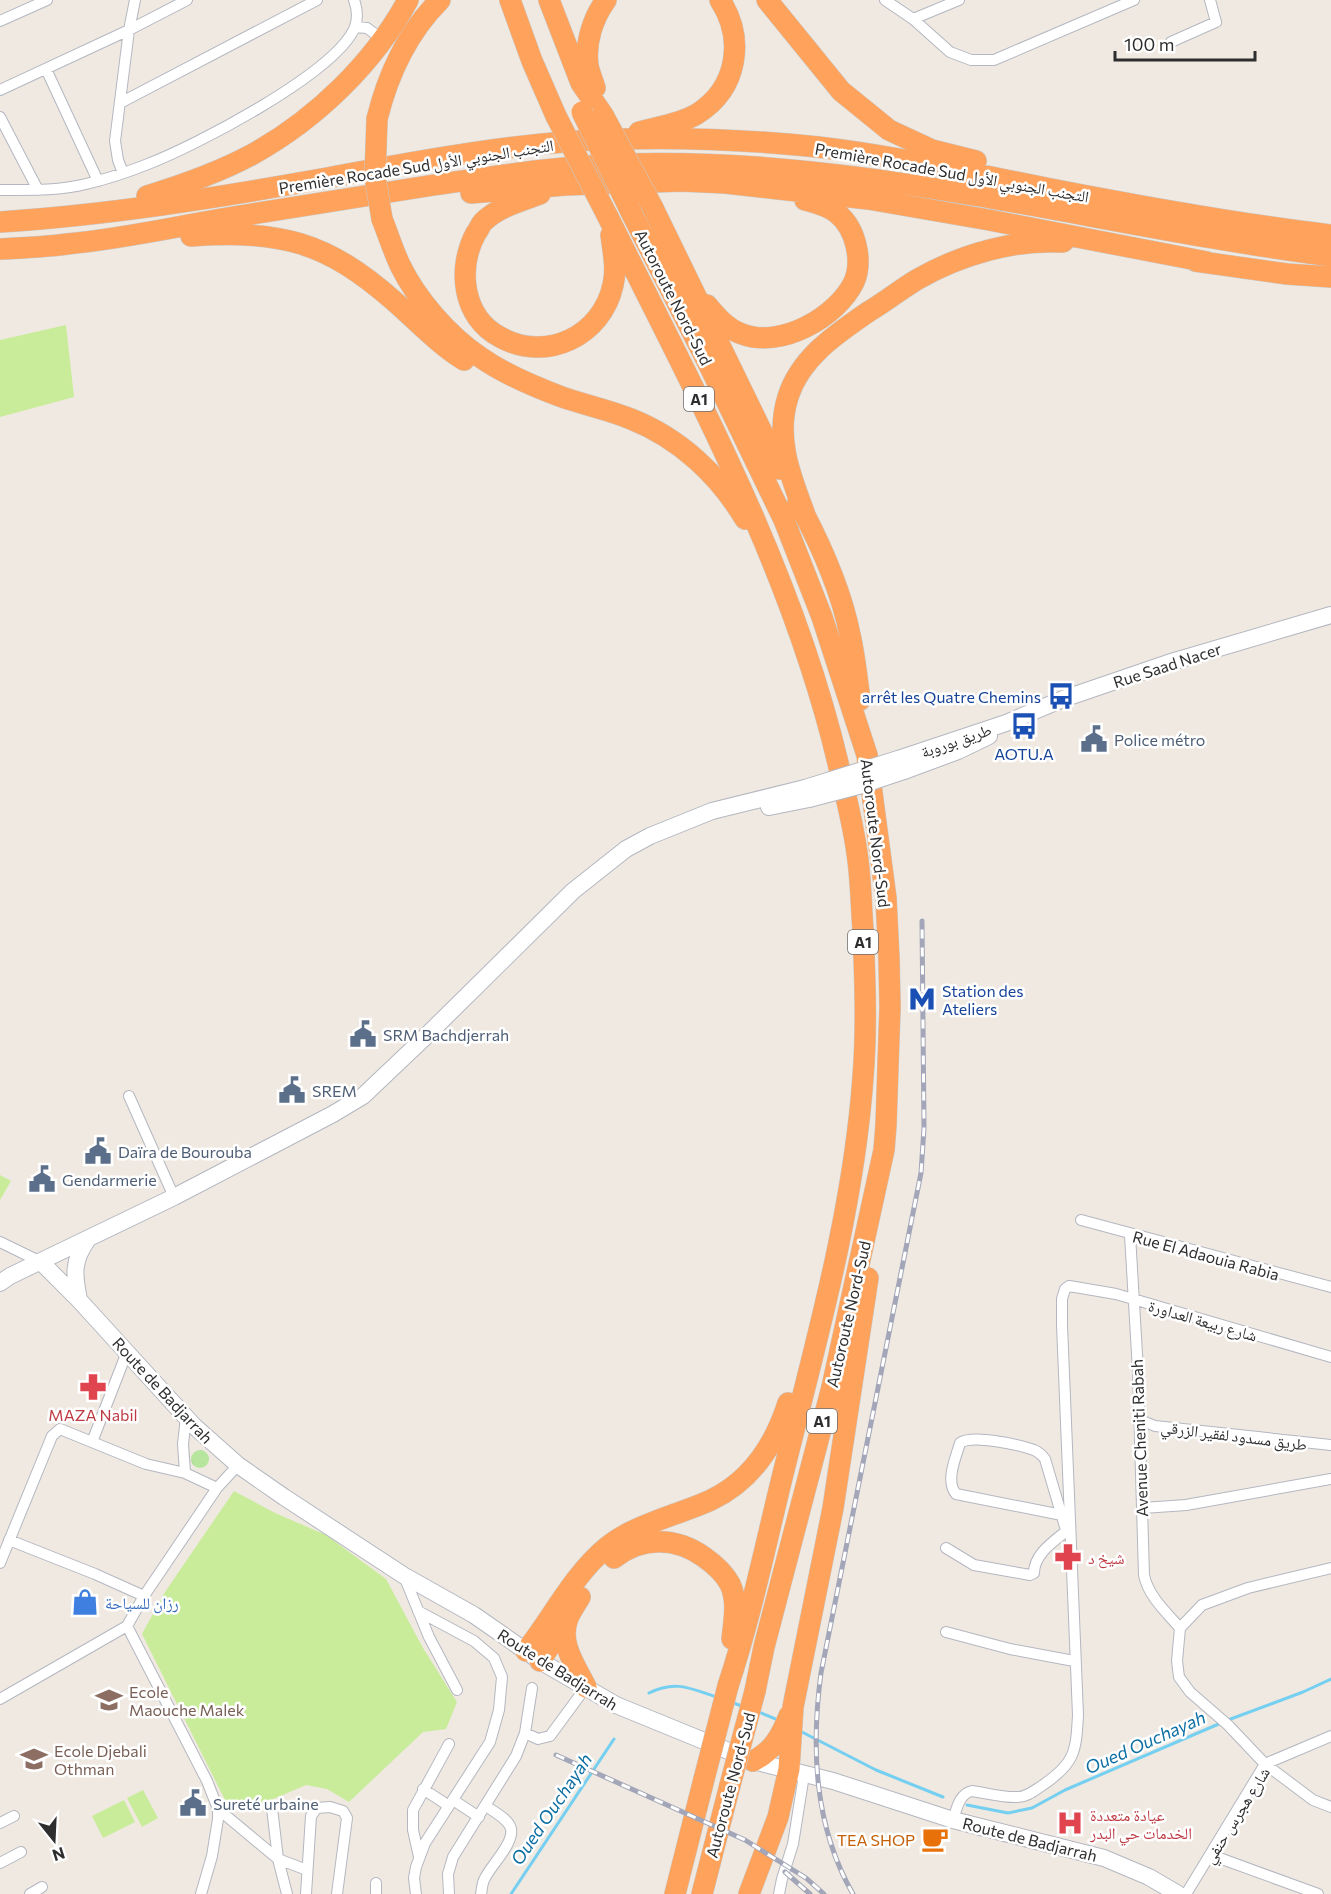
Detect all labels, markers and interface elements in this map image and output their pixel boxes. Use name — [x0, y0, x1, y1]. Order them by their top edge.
scale bar — [1115, 24, 1254, 62]
text: 100 m — [1124, 33, 1174, 55]
street label: Première Rocade Sud التجنب الجنوبي الأول — [277, 135, 555, 201]
street label: Première Rocade Sud التجنب الجنوبي الأول — [813, 138, 1091, 210]
street label: Autoroute Nord-Sud — [632, 226, 716, 368]
road number: A1 — [684, 387, 714, 411]
street label: Rue Saad Nacer — [1110, 638, 1224, 691]
bus stop icon: arrêt les Quatre Chemins — [1046, 681, 1076, 711]
place label: arrêt les Quatre Chemins — [862, 687, 1041, 706]
bus stop icon: AOTU.A — [1009, 711, 1039, 741]
street label: طريق بوروبة — [918, 719, 994, 763]
public building icon: Police métro — [1079, 724, 1109, 754]
place label: Police métro — [1114, 730, 1205, 749]
place label: AOTU.A — [994, 744, 1054, 763]
street label: Autoroute Nord-Sud — [857, 758, 895, 908]
road number: A1 — [848, 930, 878, 954]
place label: Station des Ateliers — [942, 981, 1024, 1018]
metro station icon: Station des Ateliers — [907, 984, 937, 1014]
public building icon: SRM Bachdjerrah — [348, 1019, 378, 1049]
place label: SRM Bachdjerrah — [383, 1025, 509, 1044]
public building icon: SREM — [277, 1075, 307, 1105]
place label: SREM — [312, 1081, 357, 1100]
public building icon: Daïra de Bourouba — [83, 1136, 113, 1166]
place label: Daïra de Bourouba — [118, 1142, 252, 1161]
public building icon: Gendarmerie — [27, 1164, 57, 1194]
place label: Gendarmerie — [62, 1170, 157, 1189]
street label: Rue El Adaouia Rabia — [1131, 1226, 1281, 1284]
street label: Autoroute Nord-Sud — [822, 1239, 874, 1389]
street label: شارع ربيعة العداورة — [1146, 1295, 1260, 1347]
street label: Route de Badjarrah — [109, 1333, 217, 1447]
street label: Avenue Cheniti Rabah — [1127, 1359, 1151, 1517]
pharmacy icon: MAZA Nabil — [78, 1372, 108, 1402]
place label: MAZA Nabil — [48, 1405, 138, 1424]
road number: A1 — [807, 1409, 837, 1433]
street label: طريق مسدود لفقير الزرقي — [1159, 1417, 1308, 1457]
pharmacy icon: شيخ د — [1053, 1542, 1083, 1572]
place label: شيخ د — [1088, 1548, 1125, 1569]
shop icon: رزان للسياحة — [70, 1587, 100, 1617]
place label: رزان للسياحة — [105, 1593, 179, 1614]
street label: Route de Badjarrah — [494, 1624, 622, 1714]
place label: Ecole Maouche Malek — [129, 1682, 245, 1719]
school or university icon: Ecole Maouche Malek — [94, 1685, 124, 1715]
water label: Oued Ouchayah — [1081, 1706, 1209, 1778]
street label: Autoroute Nord-Sud — [701, 1710, 759, 1860]
place label: Ecole Djebali Othman — [54, 1741, 147, 1778]
school or university icon: Ecole Djebali Othman — [19, 1744, 49, 1774]
water label: Oued Ouchayah — [506, 1749, 596, 1869]
street label: شارع هجرس حنفي — [1199, 1763, 1277, 1869]
public building icon: Sureté urbaine — [178, 1788, 208, 1818]
place label: Sureté urbaine — [213, 1794, 319, 1813]
place label: عيادة متعددة الخدمات حي البدر — [1089, 1805, 1192, 1846]
hospital icon: عيادة متعددة الخدمات حي البدر — [1055, 1808, 1085, 1838]
north arrow — [24, 1810, 84, 1870]
street label: Route de Badjarrah — [961, 1813, 1099, 1865]
cafe icon: TEA SHOP — [920, 1824, 950, 1854]
place label: TEA SHOP — [837, 1830, 915, 1849]
text: N — [50, 1844, 67, 1866]

